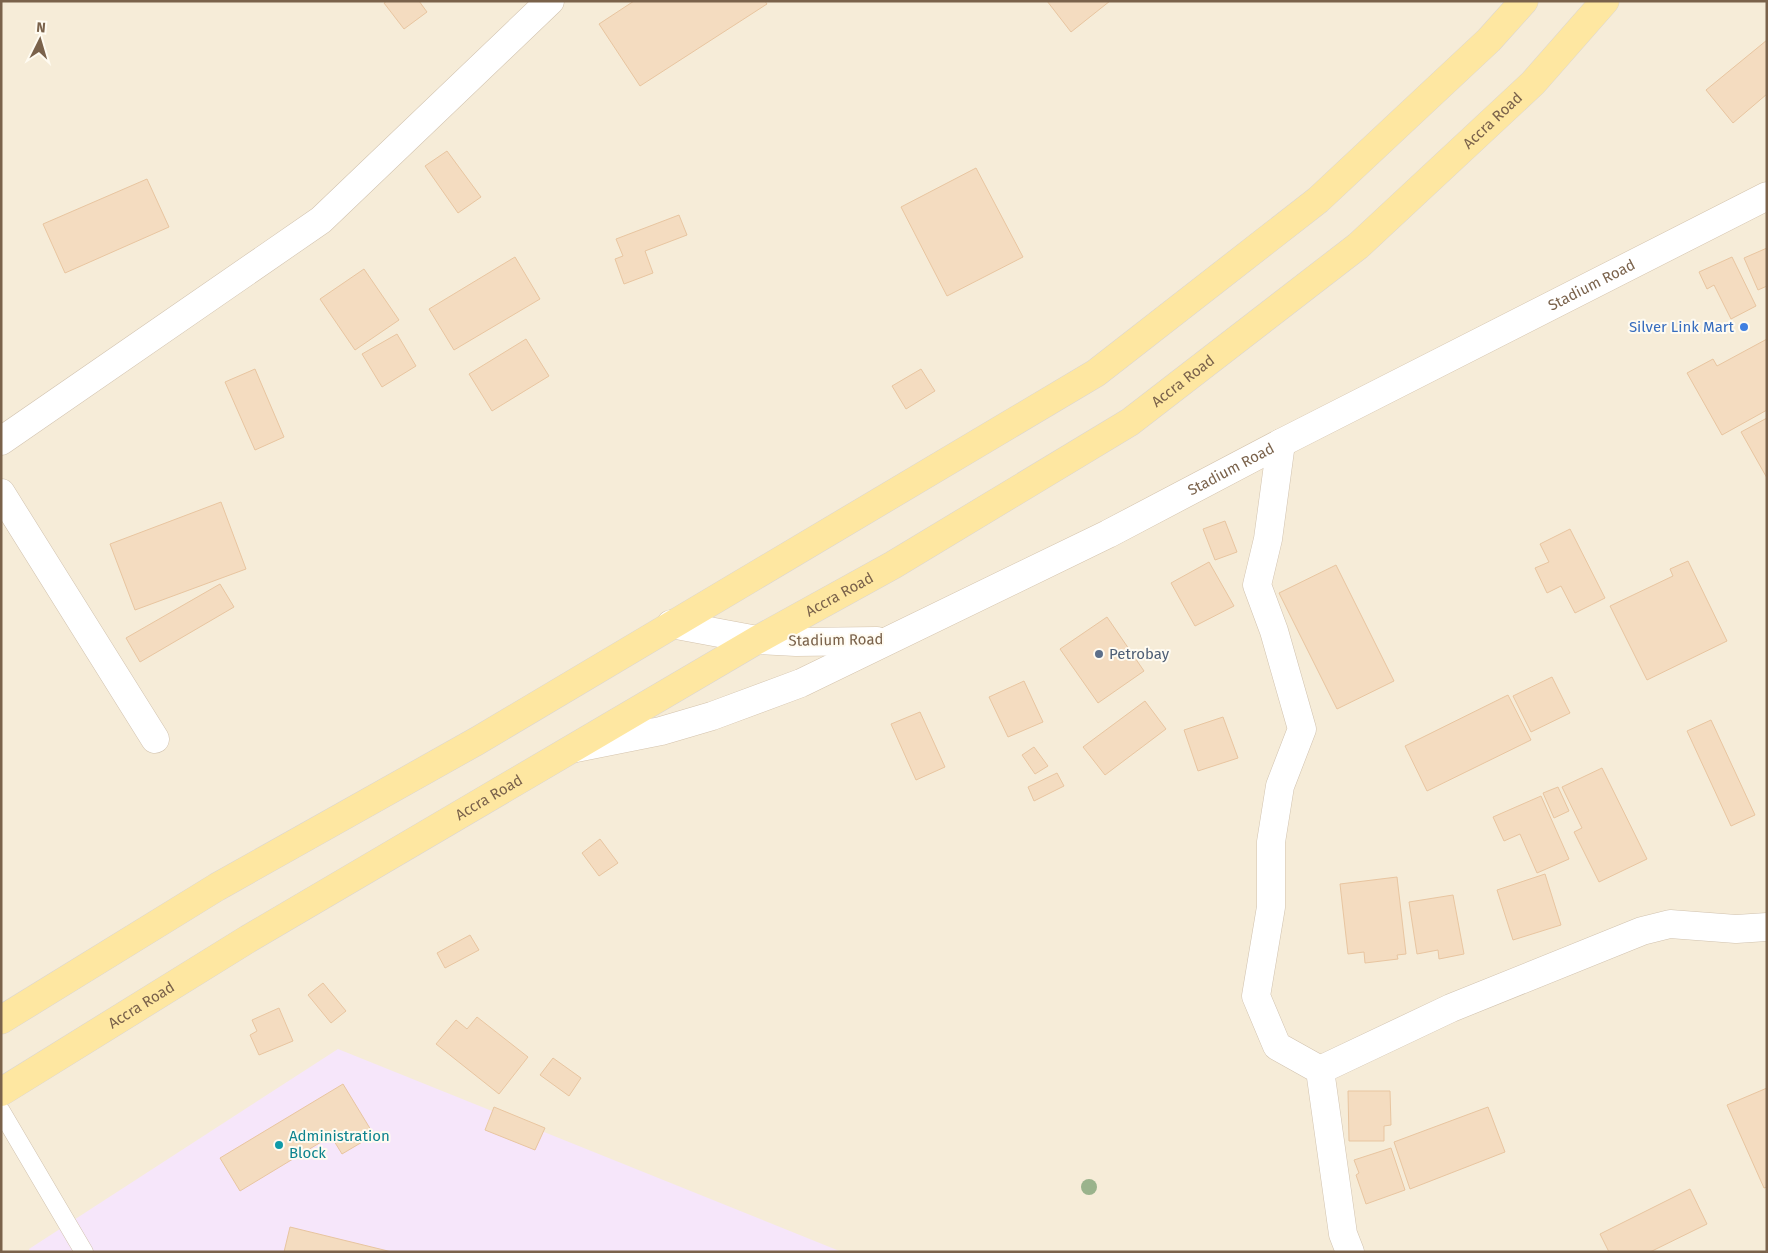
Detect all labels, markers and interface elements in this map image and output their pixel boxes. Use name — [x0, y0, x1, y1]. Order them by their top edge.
north arrow — [15, 15, 65, 65]
text: N — [36, 19, 46, 36]
street label: Accra Road — [1459, 89, 1526, 153]
street label: Stadium Road — [1545, 256, 1638, 315]
place label: Silver Link Mart — [1629, 318, 1735, 336]
marker: Silver Link Mart — [1738, 321, 1750, 333]
street label: Accra Road — [1148, 351, 1218, 411]
street label: Stadium Road — [1185, 439, 1277, 499]
street label: Accra Road — [802, 569, 876, 620]
street label: Stadium Road — [788, 630, 884, 650]
place label: Petrobay — [1109, 645, 1170, 663]
marker: Petrobay — [1093, 648, 1105, 660]
street label: Accra Road — [452, 771, 526, 824]
street label: Accra Road — [105, 978, 178, 1032]
place label: Administration Block — [289, 1127, 390, 1162]
marker: Administration Block — [273, 1139, 285, 1151]

